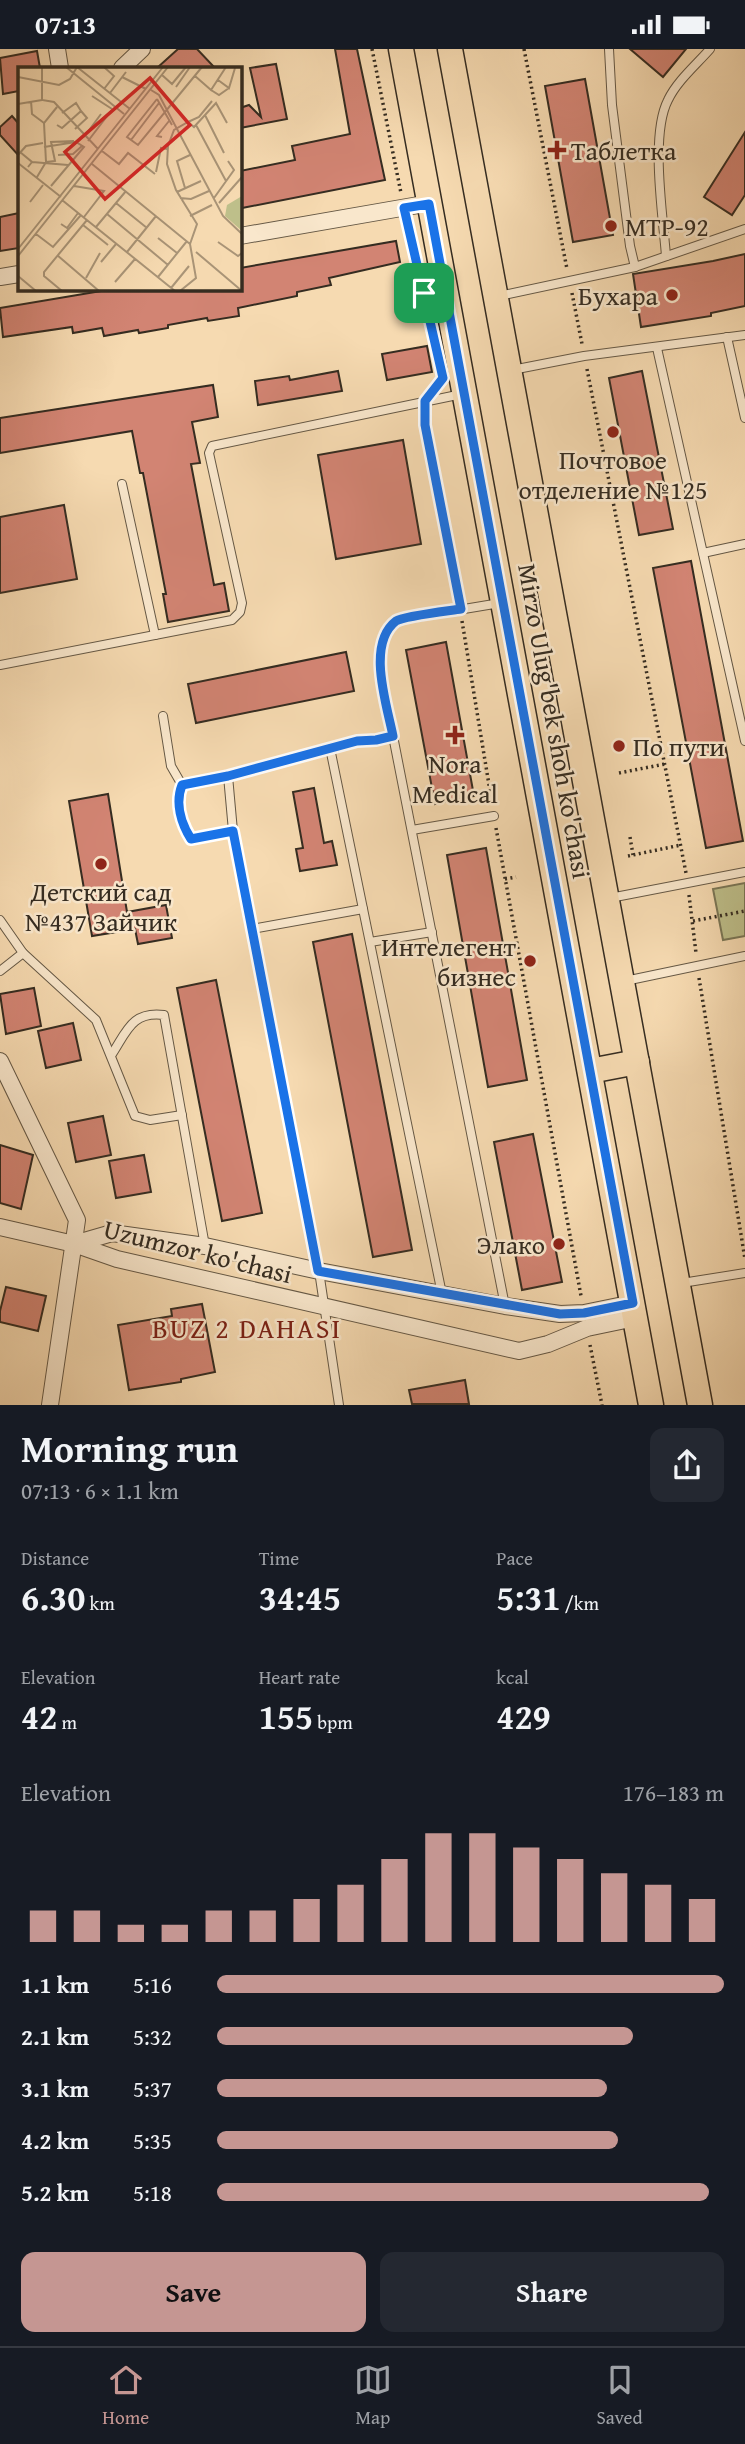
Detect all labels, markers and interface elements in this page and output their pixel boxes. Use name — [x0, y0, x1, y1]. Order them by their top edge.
text: 07:13 — [35, 5, 96, 44]
inset map — [18, 67, 242, 291]
place label: Таблетка — [571, 131, 677, 170]
marker: Таблетка — [549, 142, 565, 158]
place label: MTP-92 — [625, 207, 709, 246]
marker: MTP-92 — [603, 218, 619, 234]
pin — [394, 263, 454, 323]
icon: arrive — [405, 274, 443, 312]
place label: Бухара — [578, 276, 659, 315]
marker: Бухара — [664, 287, 680, 303]
marker: Почтовое отделение №125 — [605, 424, 621, 440]
place label: Почтовое отделение №125 — [518, 440, 708, 509]
street label: Mirzo Ulug'bek shoh ko'chasi — [508, 560, 602, 882]
marker: Nora Medical — [445, 725, 465, 745]
place label: По пути — [633, 727, 725, 766]
marker: По пути — [611, 738, 627, 754]
place label: Nora Medical — [412, 744, 498, 813]
marker: Детский сад №437 Зайчик — [93, 856, 109, 872]
place label: Детский сад №437 Зайчик — [25, 872, 177, 941]
place label: Интелегент бизнес — [381, 927, 516, 996]
marker: Интелегент бизнес — [522, 953, 538, 969]
street label: Uzumzor ko'chasi — [100, 1209, 296, 1293]
place label: Элако — [477, 1225, 545, 1264]
marker: Элако — [551, 1236, 567, 1252]
district label: BUZ 2 DAHASI — [152, 1307, 342, 1348]
text: Morning run — [21, 1420, 238, 1476]
button: share — [650, 1428, 724, 1502]
text: 07:13 · 6 × 1.1 km — [21, 1474, 179, 1507]
text: Distance — [21, 1544, 89, 1572]
text: Time — [259, 1544, 299, 1572]
text: Pace — [496, 1544, 533, 1572]
text: 6.30 — [21, 1572, 85, 1623]
text: 34:45 — [259, 1572, 341, 1623]
text: 5:31 — [496, 1572, 561, 1623]
text: km — [85, 1589, 115, 1617]
text: /km — [561, 1589, 599, 1617]
text: Elevation — [21, 1663, 95, 1691]
text: Heart rate — [259, 1663, 340, 1691]
text: kcal — [496, 1663, 529, 1691]
text: 42 — [21, 1691, 57, 1742]
text: 155 — [259, 1691, 313, 1742]
text: 429 — [496, 1691, 551, 1742]
text: m — [57, 1708, 77, 1736]
text: bpm — [313, 1708, 353, 1736]
text: Elevation — [21, 1776, 111, 1809]
text: 176–183 m — [623, 1776, 724, 1809]
text: 1.1 km — [21, 1968, 89, 2001]
text: 5:16 — [133, 1968, 172, 2001]
text: 2.1 km — [21, 2020, 89, 2053]
text: 5:32 — [133, 2020, 172, 2053]
text: 3.1 km — [21, 2072, 89, 2105]
text: 5:37 — [133, 2072, 172, 2105]
text: 4.2 km — [21, 2124, 89, 2157]
text: 5:35 — [133, 2124, 172, 2157]
text: 5.2 km — [21, 2176, 89, 2209]
text: 5:18 — [133, 2176, 172, 2209]
button: Save — [21, 2252, 366, 2332]
button: Share — [380, 2252, 724, 2332]
tab: Home — [102, 2361, 149, 2431]
tab: Map — [354, 2361, 392, 2431]
tab: Saved — [597, 2361, 643, 2431]

